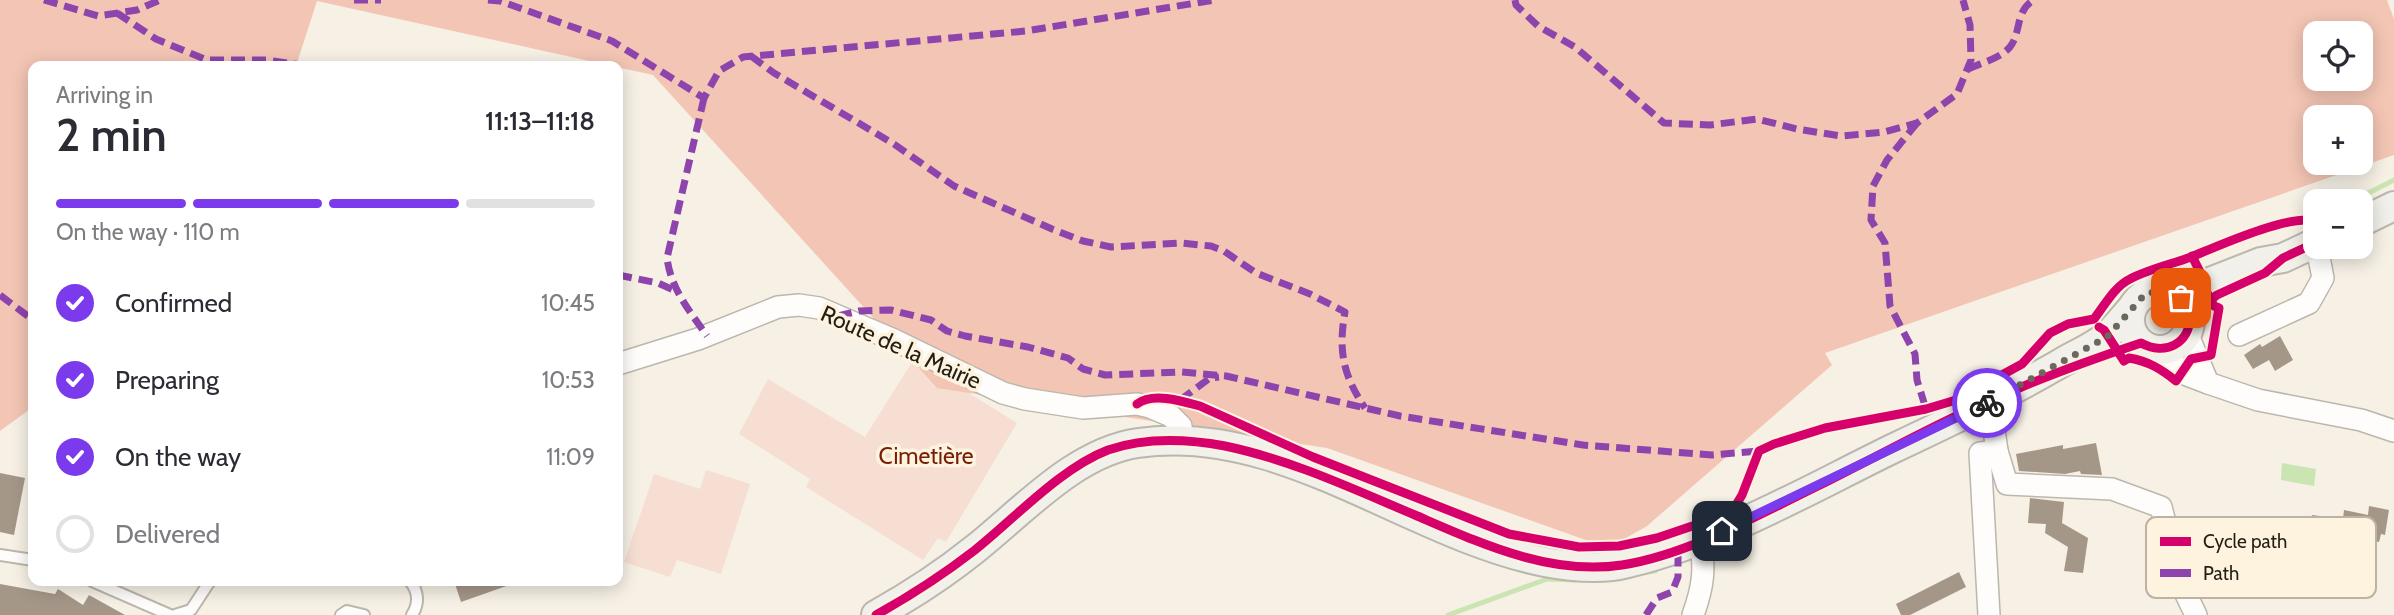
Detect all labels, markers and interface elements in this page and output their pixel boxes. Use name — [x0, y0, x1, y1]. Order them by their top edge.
map controls — [2303, 21, 2373, 259]
button: locate — [2303, 21, 2373, 91]
text: Arriving in — [56, 81, 153, 109]
text: 11:13–11:18 — [485, 105, 595, 137]
button: + — [2303, 105, 2373, 175]
text: 2 min — [56, 107, 167, 163]
button: − — [2303, 189, 2373, 259]
text: On the way · 110 m — [56, 218, 240, 246]
pin — [2151, 268, 2211, 328]
icon: bag — [2162, 279, 2200, 317]
icon: check — [56, 284, 94, 322]
text: Confirmed — [115, 287, 232, 319]
text: 10:45 — [541, 289, 595, 317]
street label: Route de la Mairie — [817, 299, 986, 395]
icon: check — [56, 361, 94, 399]
text: Preparing — [115, 364, 219, 396]
text: 10:53 — [542, 366, 595, 394]
courier — [1952, 368, 2022, 438]
icon: bike — [1968, 384, 2006, 422]
icon: check — [56, 438, 94, 476]
text: On the way — [115, 441, 241, 473]
park label: Cimetière — [879, 442, 974, 470]
text: 11:09 — [546, 443, 595, 471]
pin — [1692, 501, 1752, 561]
icon: home — [1703, 512, 1741, 550]
legend — [2146, 517, 2376, 598]
text: Delivered — [115, 518, 220, 550]
text: Cycle path — [2203, 530, 2287, 553]
text: Path — [2203, 562, 2239, 585]

